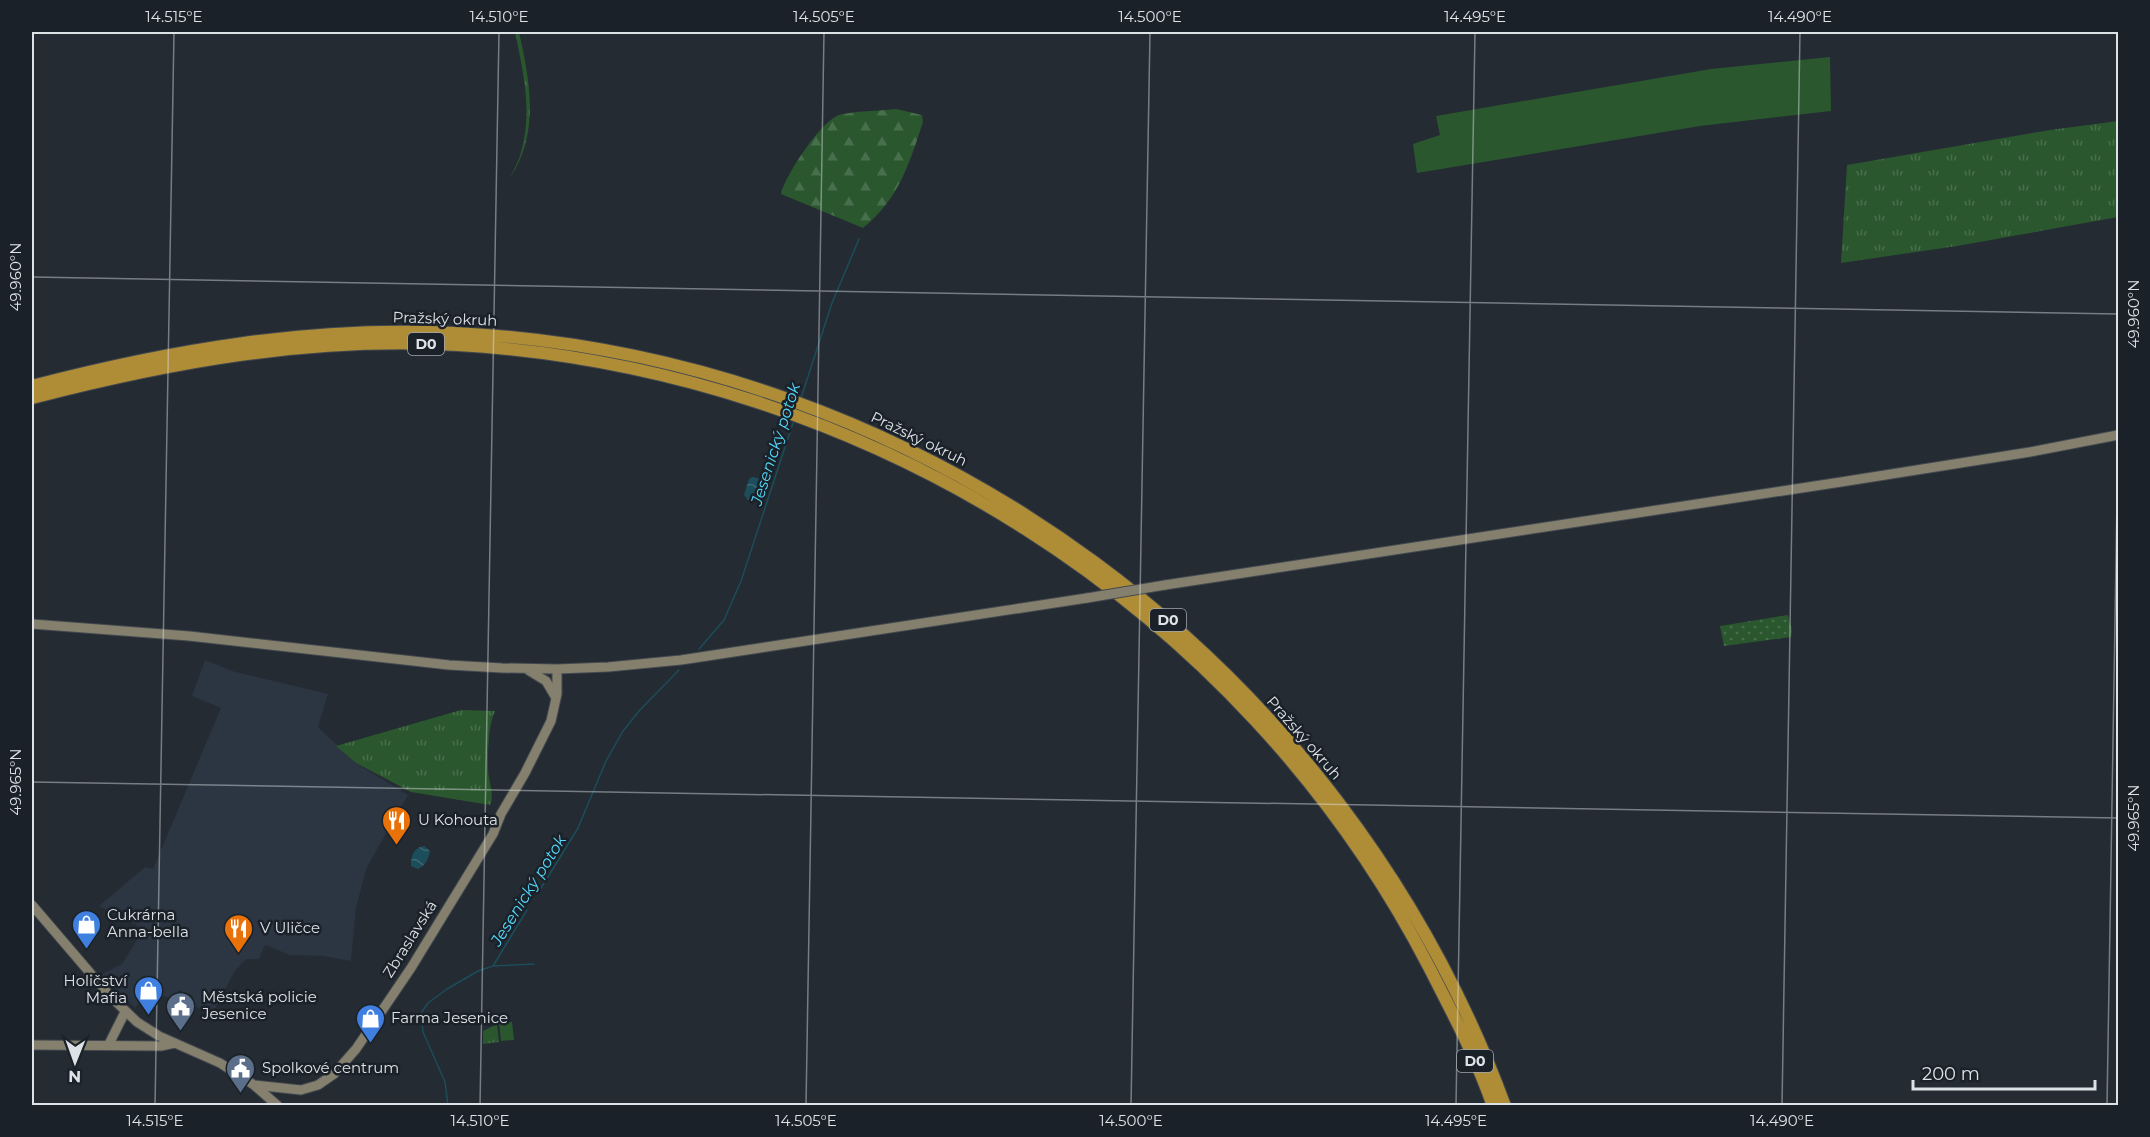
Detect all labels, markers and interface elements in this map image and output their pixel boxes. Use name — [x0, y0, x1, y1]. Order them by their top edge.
text: 14.515°E — [145, 7, 203, 26]
text: 14.510°E — [470, 7, 529, 26]
text: 14.505°E — [793, 7, 855, 26]
text: 14.500°E — [1118, 7, 1182, 26]
text: 14.495°E — [1444, 7, 1506, 26]
text: 14.490°E — [1768, 7, 1832, 26]
text: 49.960°N — [6, 243, 25, 311]
text: 49.960°N — [2124, 280, 2143, 348]
street label: Pražský okruh — [392, 307, 498, 330]
road number: D0 — [408, 333, 444, 355]
water label: Jesenický potok — [746, 379, 805, 509]
street label: Pražský okruh — [868, 407, 970, 470]
road number: D0 — [1150, 609, 1186, 631]
street label: Pražský okruh — [1263, 692, 1346, 783]
text: 49.965°N — [6, 749, 25, 815]
text: 49.965°N — [2124, 785, 2143, 851]
restaurant icon: U Kohouta — [381, 804, 413, 846]
place label: U Kohouta — [418, 810, 498, 829]
water label: Jesenický potok — [486, 830, 571, 950]
street label: Zbraslavská — [378, 897, 441, 981]
place label: Cukrárna Anna-bella — [107, 905, 189, 941]
shop icon: Cukrárna Anna-bella — [70, 908, 102, 950]
restaurant icon: V Uličce — [223, 912, 255, 954]
place label: V Uličce — [260, 918, 320, 937]
place label: Holičství Mafia — [63, 971, 128, 1007]
shop icon: Holičství Mafia — [132, 974, 164, 1016]
place label: Městská policie Jesenice — [201, 987, 317, 1023]
public building icon: Městská policie Jesenice — [165, 990, 197, 1032]
shop icon: Farma Jesenice — [354, 1002, 386, 1044]
place label: Farma Jesenice — [391, 1008, 508, 1027]
north arrow — [45, 1032, 105, 1092]
road number: D0 — [1457, 1050, 1493, 1072]
public building icon: Spolkové centrum — [225, 1052, 257, 1094]
scale bar — [1913, 1053, 2094, 1091]
place label: Spolkové centrum — [262, 1058, 399, 1077]
text: 200 m — [1922, 1063, 1980, 1085]
text: N — [68, 1067, 81, 1086]
text: 14.515°E — [126, 1111, 184, 1130]
text: 14.510°E — [451, 1111, 510, 1130]
text: 14.505°E — [775, 1111, 837, 1130]
text: 14.500°E — [1099, 1111, 1163, 1130]
text: 14.495°E — [1425, 1111, 1487, 1130]
text: 14.490°E — [1750, 1111, 1814, 1130]

